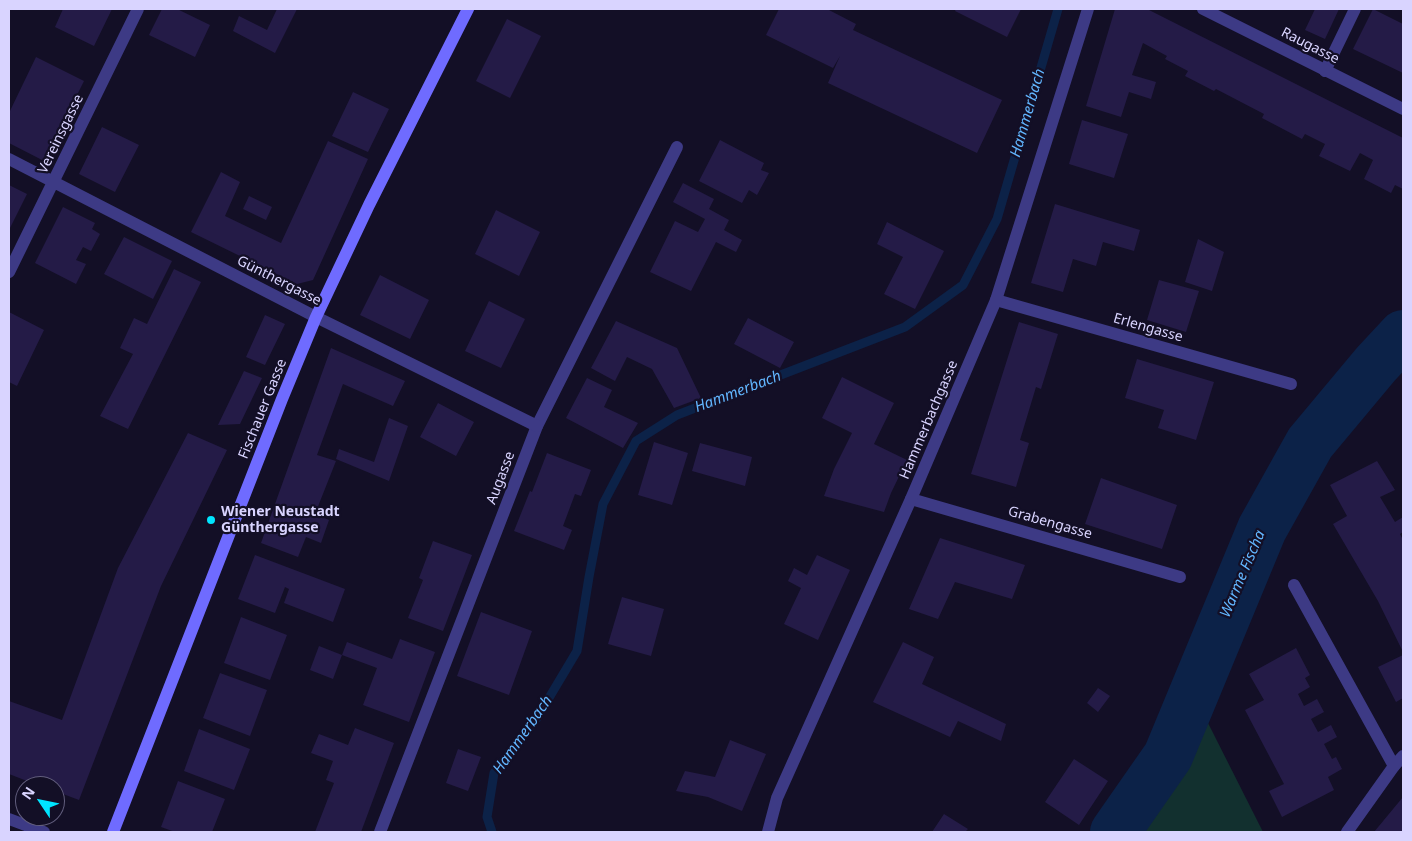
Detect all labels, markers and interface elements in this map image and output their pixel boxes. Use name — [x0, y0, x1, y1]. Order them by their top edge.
street label: Raugasse — [1278, 24, 1342, 68]
water label: Hammerbach — [1007, 67, 1049, 159]
street label: Vereinsgasse — [35, 92, 87, 176]
street label: Günthergasse — [234, 253, 324, 309]
street label: Erlengasse — [1111, 310, 1185, 346]
street label: Fischauer Gasse — [235, 357, 291, 461]
street label: Hammerbachgasse — [896, 358, 962, 482]
water label: Hammerbach — [692, 367, 784, 417]
street label: Augasse — [483, 449, 519, 507]
street label: Grabengasse — [1006, 503, 1094, 543]
place label: Wiener Neustadt Günthergasse — [221, 504, 340, 536]
marker: Wiener Neustadt Günthergasse — [205, 514, 217, 526]
water label: Warme Fischa — [1217, 528, 1269, 620]
water label: Hammerbach — [489, 693, 557, 777]
north arrow — [15, 776, 65, 826]
text: N — [17, 783, 39, 803]

